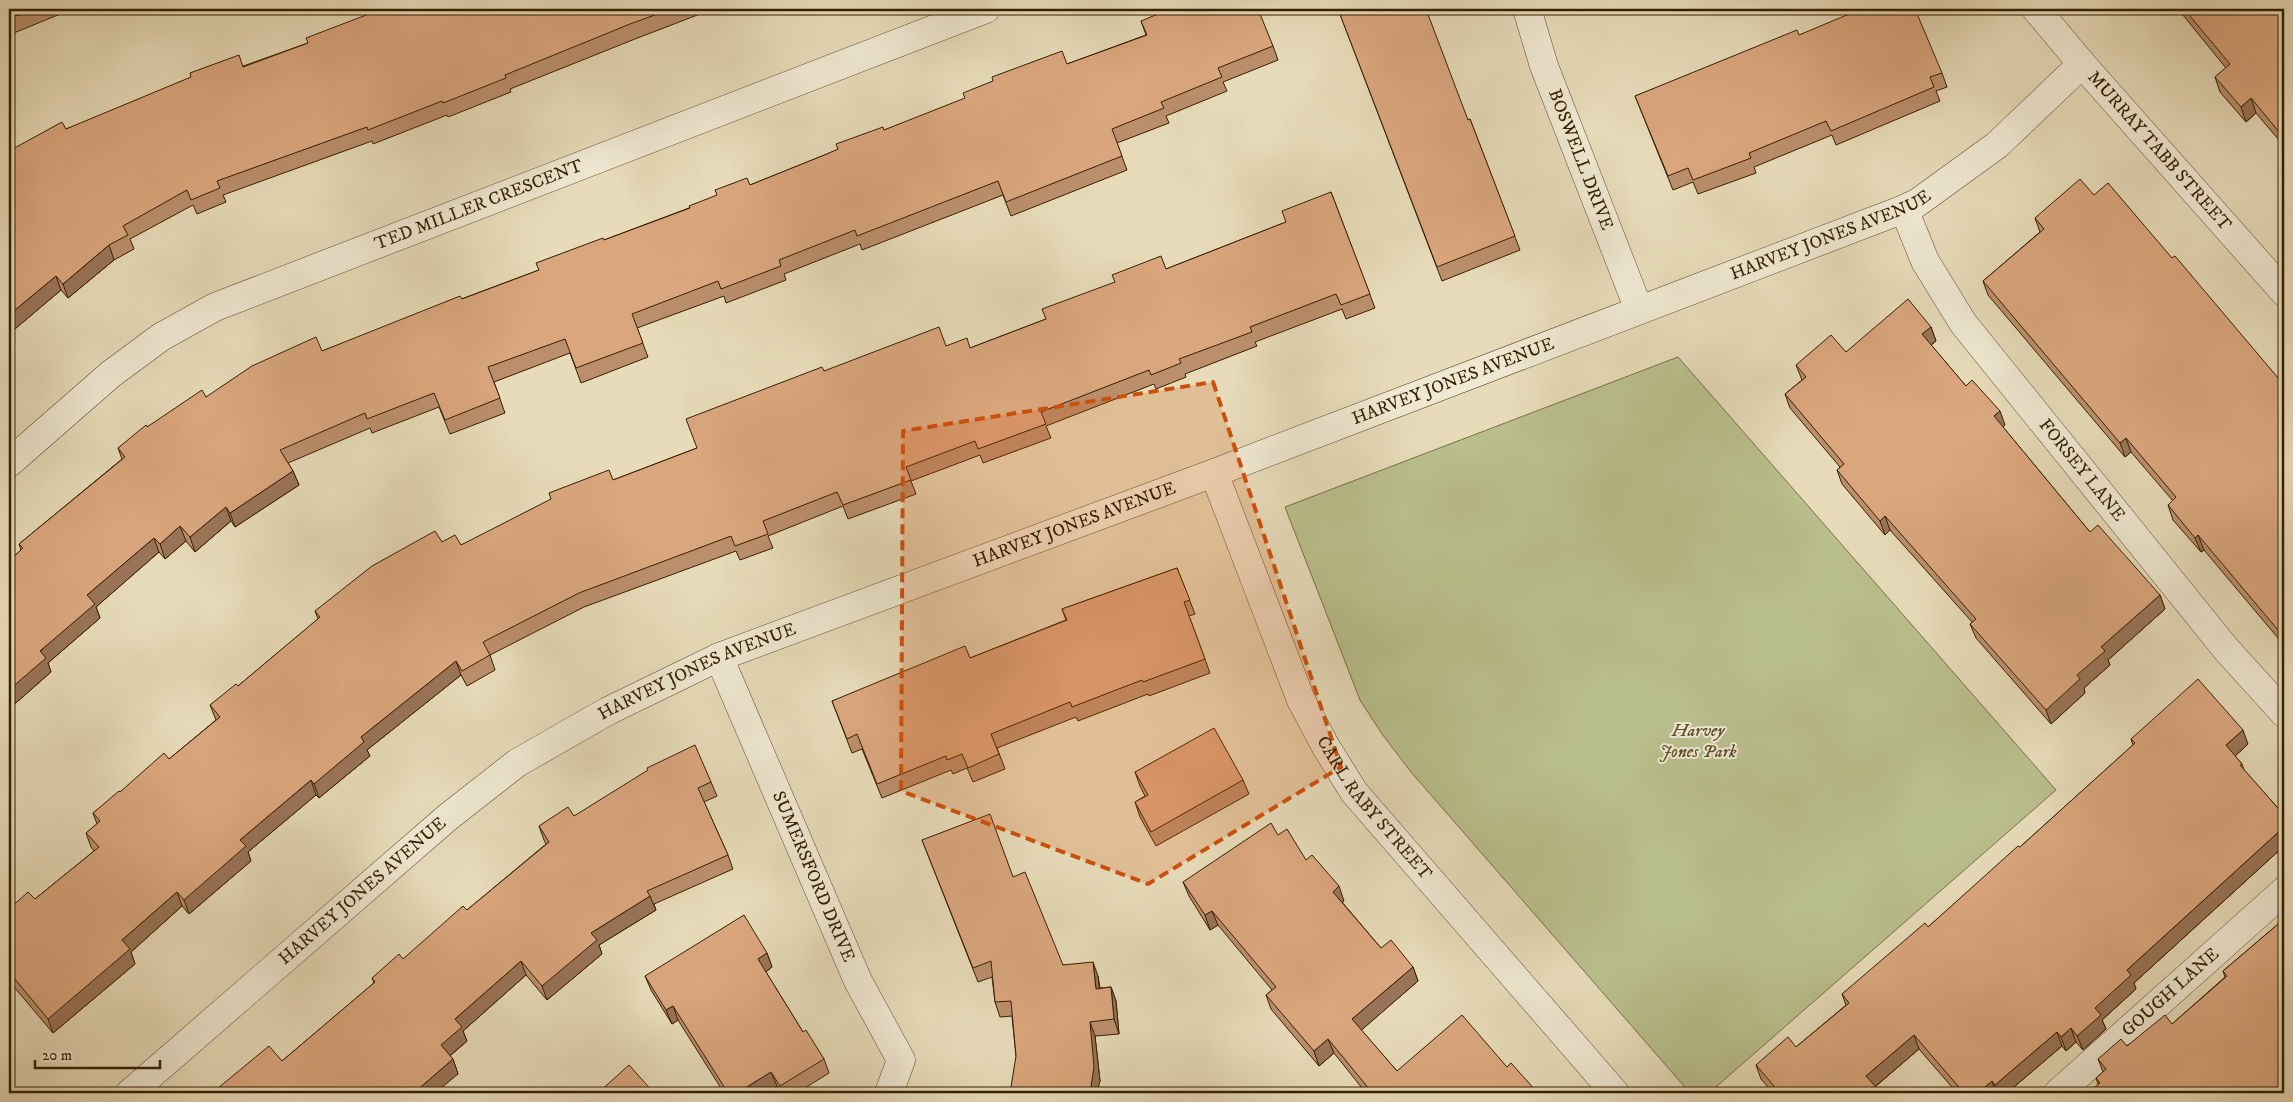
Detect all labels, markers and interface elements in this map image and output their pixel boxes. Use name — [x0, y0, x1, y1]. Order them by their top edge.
street label: MURRAY TABB STREET — [2083, 67, 2236, 236]
street label: BOSWELL DRIVE — [1543, 86, 1618, 234]
street label: TED MILLER CRESCENT — [371, 155, 586, 255]
street label: HARVEY JONES AVENUE — [1727, 185, 1936, 285]
street label: HARVEY JONES AVENUE — [1349, 333, 1557, 430]
street label: FORSEY LANE — [2034, 415, 2130, 526]
street label: HARVEY JONES AVENUE — [970, 477, 1179, 573]
street label: HARVEY JONES AVENUE — [594, 618, 799, 725]
park label: Harvey Jones Park — [1659, 720, 1737, 763]
street label: CARL RABY STREET — [1311, 733, 1436, 885]
street label: SUMERSFORD DRIVE — [767, 788, 860, 966]
street label: HARVEY JONES AVENUE — [274, 812, 451, 970]
street label: GOUGH LANE — [2117, 943, 2224, 1042]
scale bar — [35, 1037, 160, 1069]
text: 20 m — [42, 1046, 72, 1065]

